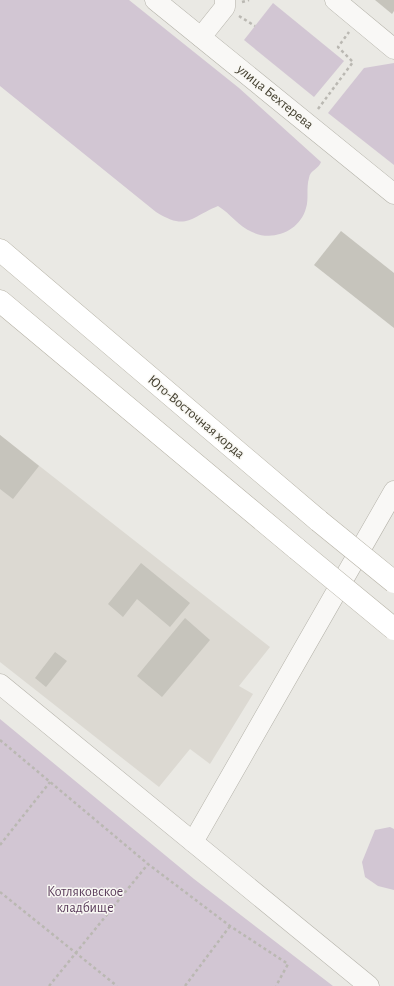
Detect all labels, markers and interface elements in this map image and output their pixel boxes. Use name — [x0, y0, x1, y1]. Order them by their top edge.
street label: улица Бехтерева — [233, 61, 316, 132]
street label: Юго-Восточная хорда — [145, 373, 247, 462]
park label: Котляковское кладбище — [47, 885, 123, 915]

